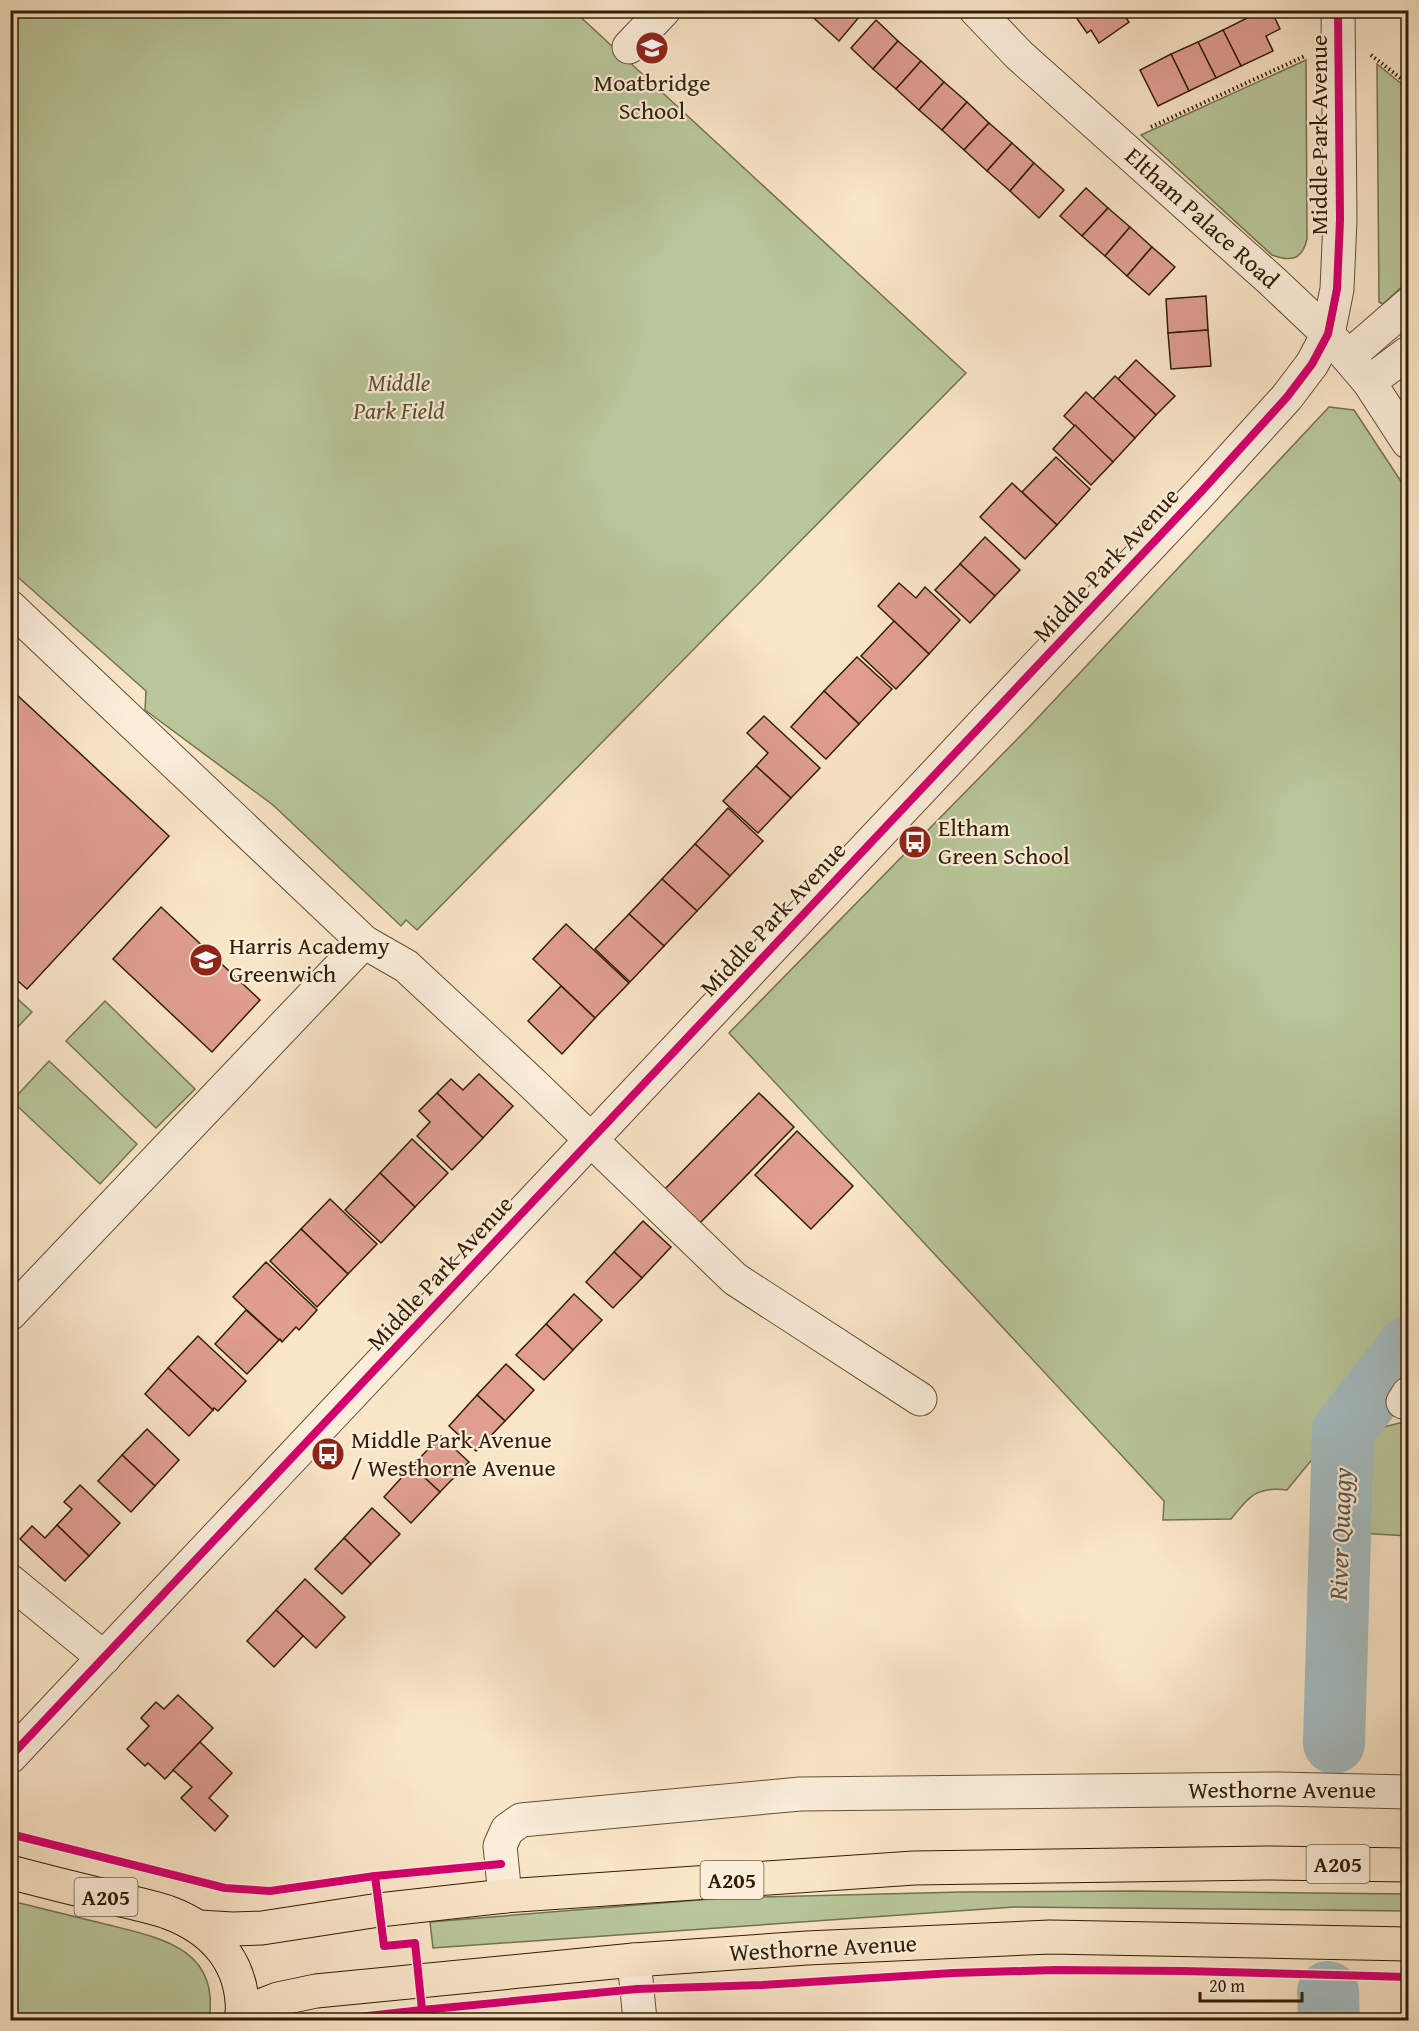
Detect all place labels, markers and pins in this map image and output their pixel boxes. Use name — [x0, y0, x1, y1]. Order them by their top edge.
school or university icon: Moatbridge School — [634, 30, 670, 66]
place label: Moatbridge School — [594, 65, 710, 128]
place label: Eltham Green School — [938, 810, 1070, 873]
bus stop icon: Eltham Green School — [897, 824, 933, 860]
place label: Harris Academy Greenwich — [229, 928, 390, 991]
school or university icon: Harris Academy Greenwich — [188, 942, 224, 978]
place label: Middle Park Avenue / Westhorne Avenue — [351, 1422, 556, 1485]
bus stop icon: Middle Park Avenue / Westhorne Avenue — [310, 1436, 346, 1472]

